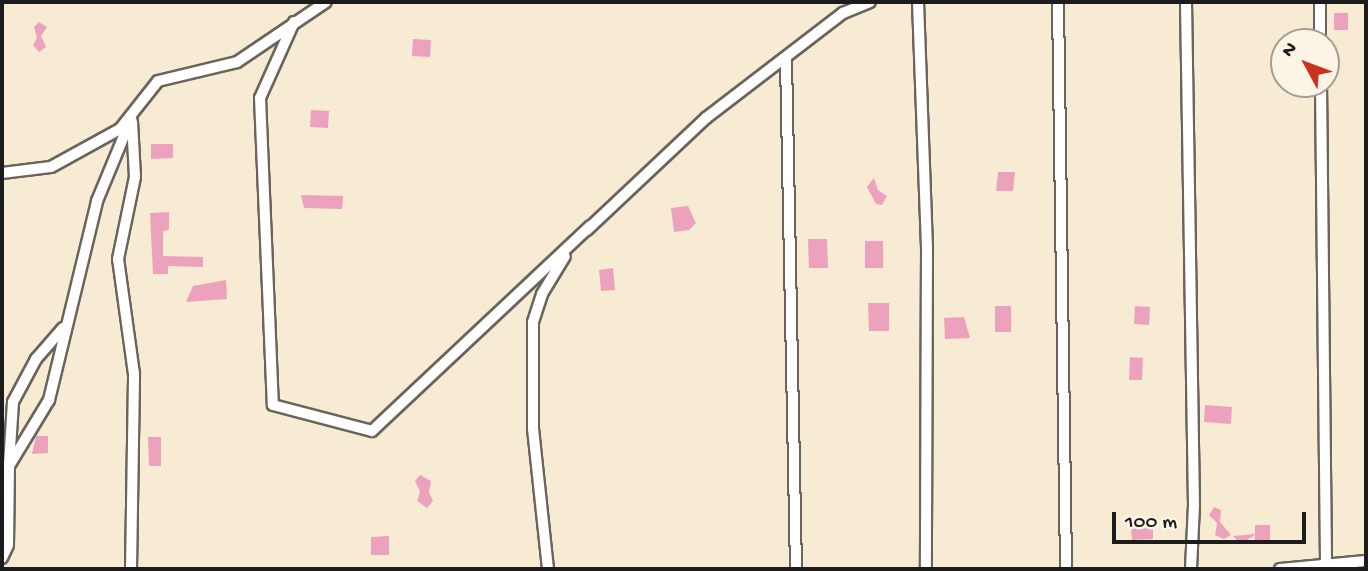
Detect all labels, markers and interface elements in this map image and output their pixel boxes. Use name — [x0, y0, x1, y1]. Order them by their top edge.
north arrow — [1270, 28, 1340, 98]
text: N — [1278, 38, 1303, 62]
scale bar — [1116, 498, 1310, 542]
text: 100 m — [1125, 511, 1177, 536]

